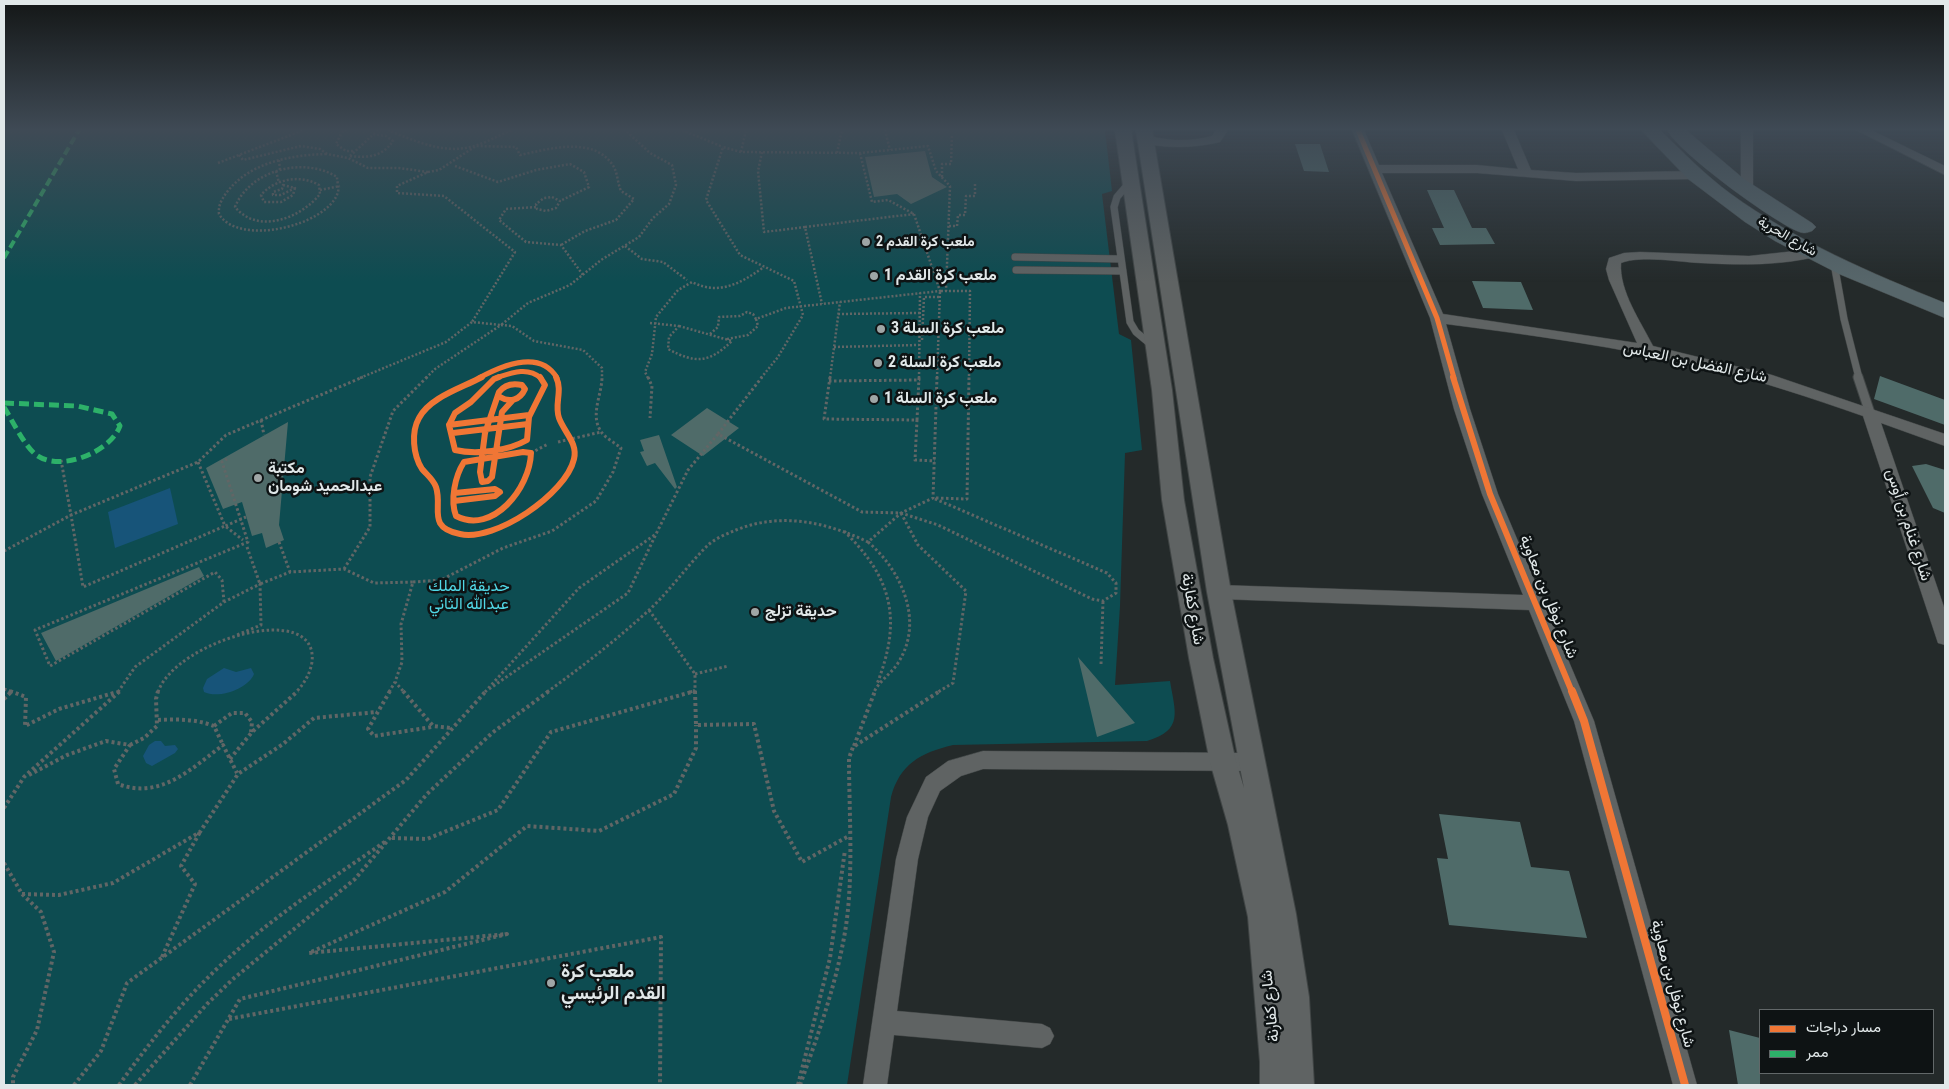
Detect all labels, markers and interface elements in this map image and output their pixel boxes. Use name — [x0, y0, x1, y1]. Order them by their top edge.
street label: شارع الحرية — [1755, 213, 1819, 261]
place label: ملعب كرة القدم 2 — [876, 234, 975, 250]
marker: ملعب كرة القدم 2 — [860, 236, 872, 248]
place label: ملعب كرة القدم 1 — [884, 266, 997, 286]
marker: ملعب كرة القدم 1 — [868, 270, 880, 282]
place label: ملعب كرة السلة 3 — [891, 319, 1004, 339]
marker: ملعب كرة السلة 3 — [875, 323, 887, 335]
street label: شارع الفضل بن العباس — [1621, 338, 1769, 388]
place label: ملعب كرة السلة 2 — [888, 353, 1001, 373]
marker: ملعب كرة السلة 2 — [872, 357, 884, 369]
place label: ملعب كرة السلة 1 — [884, 389, 997, 409]
marker: ملعب كرة السلة 1 — [868, 393, 880, 405]
place label: مكتبة عبدالحميد شومان — [268, 459, 382, 497]
street label: شارع غنام بن أوس — [1881, 467, 1935, 583]
marker: مكتبة عبدالحميد شومان — [252, 472, 264, 484]
street label: شارع نوفل بن معاوية — [1514, 532, 1582, 662]
street label: شارع كفارنة — [1176, 572, 1208, 646]
park label: حديقة الملك عبدالله الثاني — [428, 577, 510, 615]
place label: حديقة تزلج — [765, 602, 837, 622]
marker: حديقة تزلج — [749, 606, 761, 618]
street label: شارع نوفل بن معاوية — [1646, 918, 1698, 1050]
place label: ملعب كرة القدم الرئيسي — [561, 961, 666, 1005]
street label: شارع كفارنة — [1258, 969, 1284, 1043]
marker: ملعب كرة القدم الرئيسي — [545, 977, 557, 989]
legend — [1759, 1009, 1934, 1074]
text: مسار دراجات — [1806, 1018, 1881, 1036]
text: ممر — [1806, 1043, 1828, 1061]

